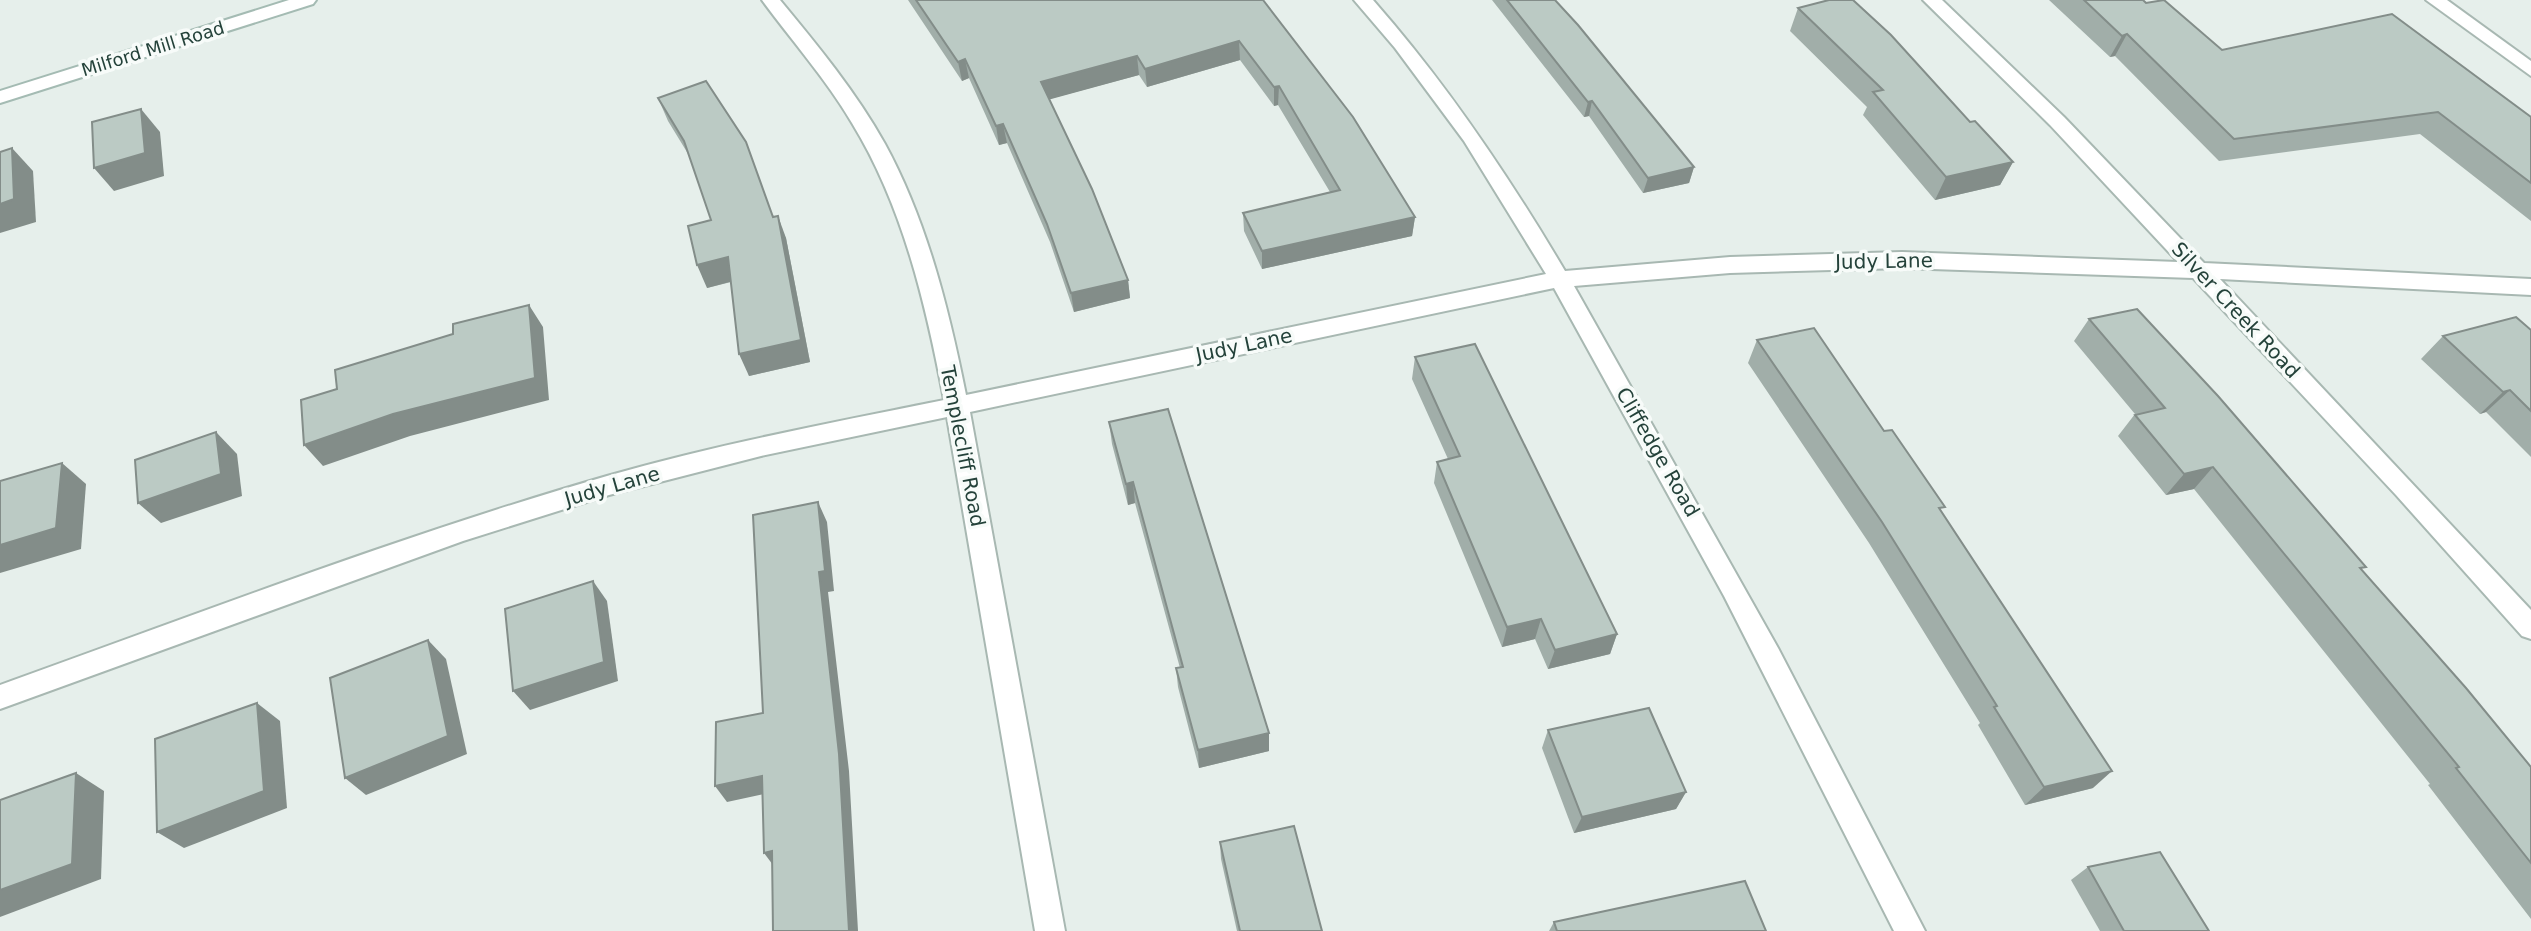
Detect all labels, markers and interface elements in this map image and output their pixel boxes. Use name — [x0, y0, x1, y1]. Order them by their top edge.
street label: Milford Mill Road — [79, 17, 227, 80]
street label: Silver Creek Road — [2167, 237, 2305, 383]
street label: Judy Lane — [1833, 248, 1933, 274]
street label: Judy Lane — [1192, 323, 1294, 367]
street label: Templecliff Road — [935, 362, 990, 529]
street label: Cliffedge Road — [1611, 383, 1705, 521]
street label: Judy Lane — [560, 461, 662, 512]

